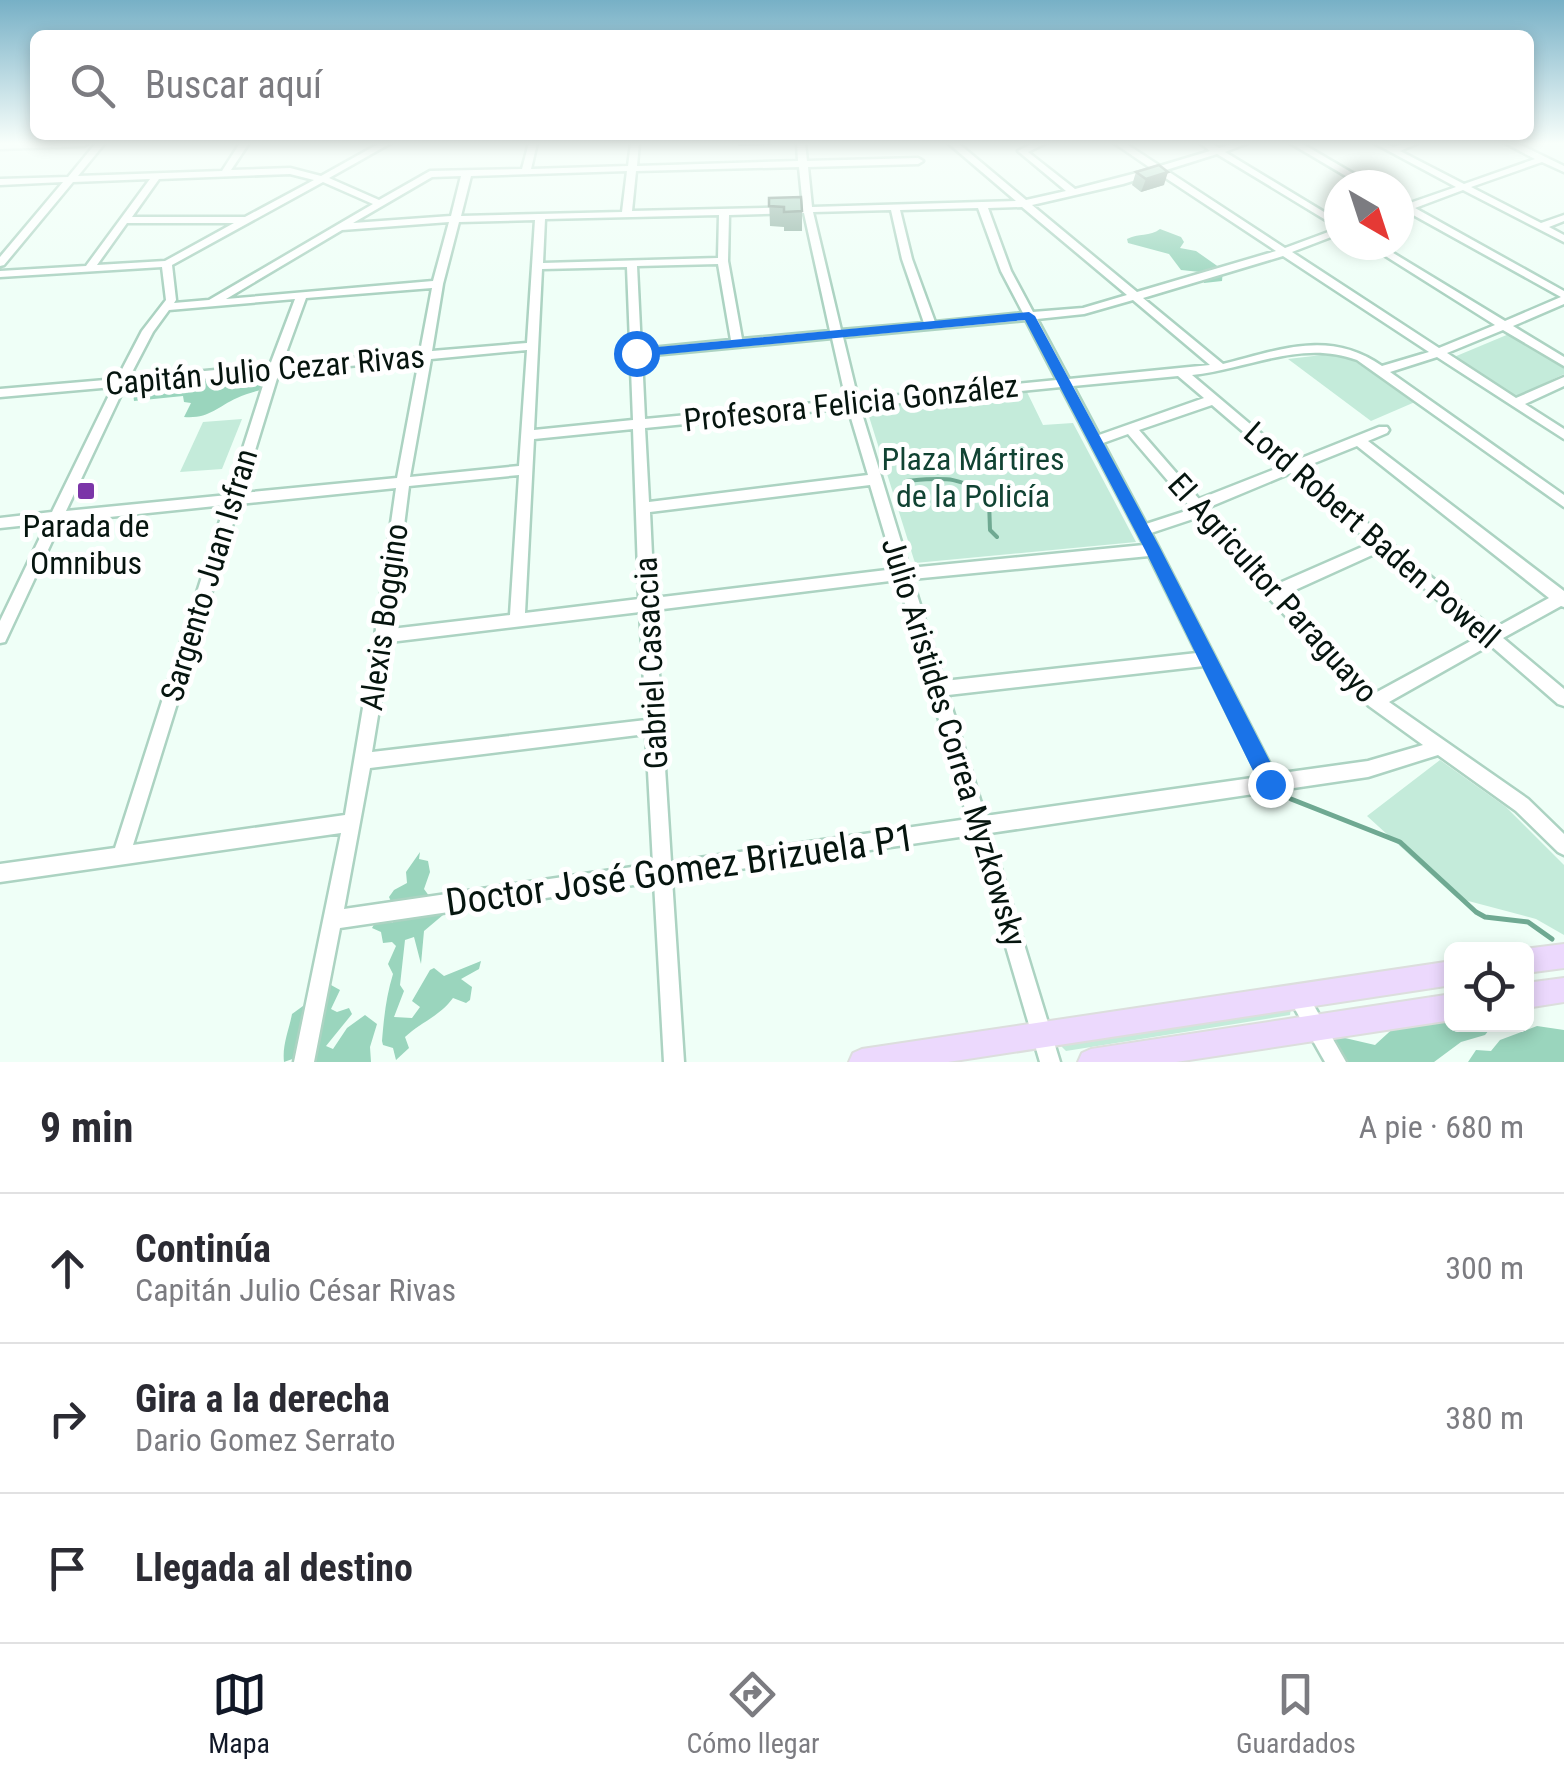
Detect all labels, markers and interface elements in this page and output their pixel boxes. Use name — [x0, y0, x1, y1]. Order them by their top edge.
search box — [30, 30, 1534, 140]
icon: search — [65, 58, 120, 113]
text: Buscar aquí — [145, 63, 322, 107]
north arrow — [1324, 170, 1414, 260]
route start — [614, 331, 660, 377]
street label: Capitán Julio Cezar Rivas — [104, 337, 426, 403]
street label: Profesora Felicia González — [682, 367, 1020, 439]
street label: Lord Robert Baden Powell — [1237, 414, 1507, 656]
park label: Plaza Mártires de la Policía — [881, 440, 1065, 515]
street label: Sargento Juan Isfran — [153, 444, 265, 706]
street label: El Agricultor Paraguayo — [1160, 466, 1386, 710]
marker: Parada de Omnibus — [75, 480, 97, 502]
place label: Parada de Omnibus — [23, 507, 149, 582]
street label: Alexis Boggino — [352, 521, 416, 713]
street label: Julio Aristides Correa Myzkowsky — [874, 533, 1034, 951]
street label: Gabriel Casaccia — [626, 556, 676, 770]
route end — [1248, 762, 1294, 808]
street label: Doctor José Gomez Brizuela P1 — [443, 815, 917, 925]
map controls — [1444, 942, 1534, 1032]
button: locate — [1444, 942, 1534, 1032]
text: 9 min — [40, 1103, 133, 1152]
text: A pie · 680 m — [1359, 1108, 1524, 1146]
text: Continúa — [135, 1227, 271, 1271]
icon: ahead — [40, 1241, 95, 1296]
text: 300 m — [1445, 1249, 1524, 1287]
text: Capitán Julio César Rivas — [135, 1271, 456, 1309]
text: Gira a la derecha — [135, 1377, 390, 1421]
icon: right — [40, 1391, 95, 1446]
text: 380 m — [1445, 1399, 1524, 1437]
text: Dario Gomez Serrato — [135, 1421, 396, 1459]
icon: arrive — [40, 1541, 95, 1596]
text: Llegada al destino — [135, 1546, 413, 1590]
tab: Mapa — [208, 1667, 270, 1760]
tab: Cómo llegar — [686, 1667, 820, 1760]
tab: Guardados — [1236, 1667, 1356, 1760]

